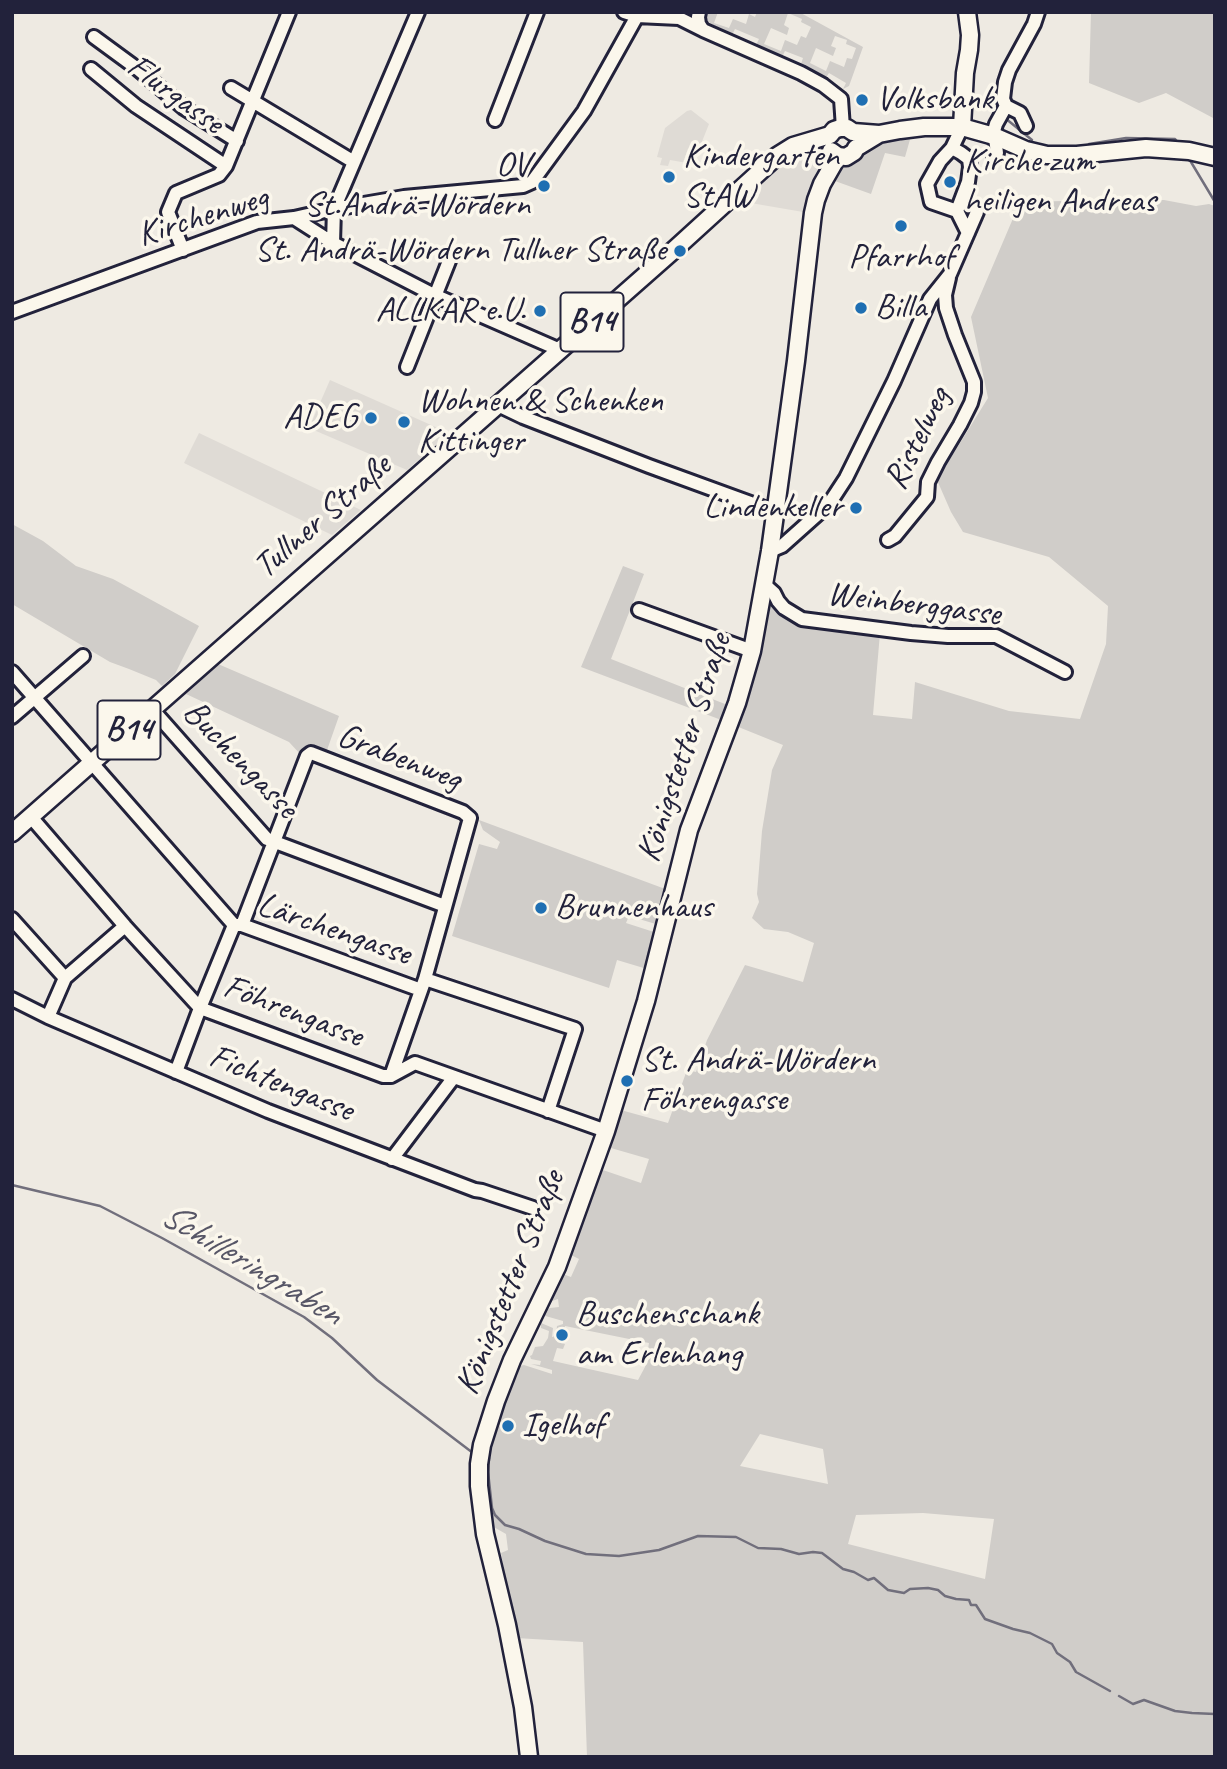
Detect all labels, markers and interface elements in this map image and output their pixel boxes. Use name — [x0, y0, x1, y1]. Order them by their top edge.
street label: Flurgasse — [118, 46, 232, 144]
place label: Volksbank — [876, 79, 993, 121]
marker: Volksbank — [854, 92, 870, 108]
place label: Kindergarten StAW — [683, 136, 839, 218]
place label: Kirche zum heiligen Andreas — [964, 141, 1155, 223]
place label: OV St.Andrä-Wördern — [304, 145, 530, 227]
marker: Kindergarten StAW — [661, 169, 677, 185]
marker: Kirche zum heiligen Andreas — [942, 174, 958, 190]
street label: Kirchenweg — [133, 177, 273, 257]
marker: OV St.Andrä-Wördern — [536, 178, 552, 194]
marker: Pfarrhof — [893, 218, 909, 234]
place label: St. Andrä-Wördern Tullner Straße — [254, 230, 666, 272]
place label: Pfarrhof — [848, 237, 954, 279]
marker: St. Andrä-Wördern Tullner Straße — [672, 243, 688, 259]
place label: Billa — [875, 287, 926, 329]
place label: ALLKAR e.U. — [376, 290, 526, 332]
road number: B14 — [560, 292, 624, 352]
marker: Billa — [853, 300, 869, 316]
marker: ALLKAR e.U. — [532, 303, 548, 319]
place label: Wohnen & Schenken Kittinger — [418, 381, 663, 463]
street label: Ristelweg — [875, 381, 961, 497]
place label: ADEG — [283, 397, 357, 439]
marker: ADEG — [363, 410, 379, 426]
marker: Wohnen & Schenken Kittinger — [396, 414, 412, 430]
street label: Tullner Straße — [246, 446, 400, 588]
place label: Lindenkeller — [704, 487, 842, 529]
marker: Lindenkeller — [848, 500, 864, 516]
street label: Weinberggasse — [825, 574, 1003, 636]
street label: Königstetter Straße — [628, 629, 742, 867]
street label: Buchengasse — [173, 692, 307, 828]
road number: B14 — [97, 701, 160, 760]
street label: Grabenweg — [331, 715, 467, 801]
street label: Lärchengasse — [252, 884, 416, 976]
place label: Brunnenhaus — [555, 887, 712, 929]
marker: Brunnenhaus — [533, 900, 549, 916]
street label: Föhrengasse — [217, 966, 369, 1058]
street label: Fichtengasse — [203, 1036, 359, 1132]
place label: St. Andrä-Wördern Föhrengasse — [641, 1040, 875, 1122]
marker: St. Andrä-Wördern Föhrengasse — [619, 1073, 635, 1089]
street label: Königstetter Straße — [447, 1165, 575, 1401]
water label: Schilleringraben — [153, 1194, 349, 1336]
place label: Buschenschank am Erlenhang — [576, 1294, 758, 1376]
marker: Buschenschank am Erlenhang — [554, 1327, 570, 1343]
place label: Igelhof — [522, 1405, 604, 1447]
marker: Igelhof — [500, 1418, 516, 1434]

